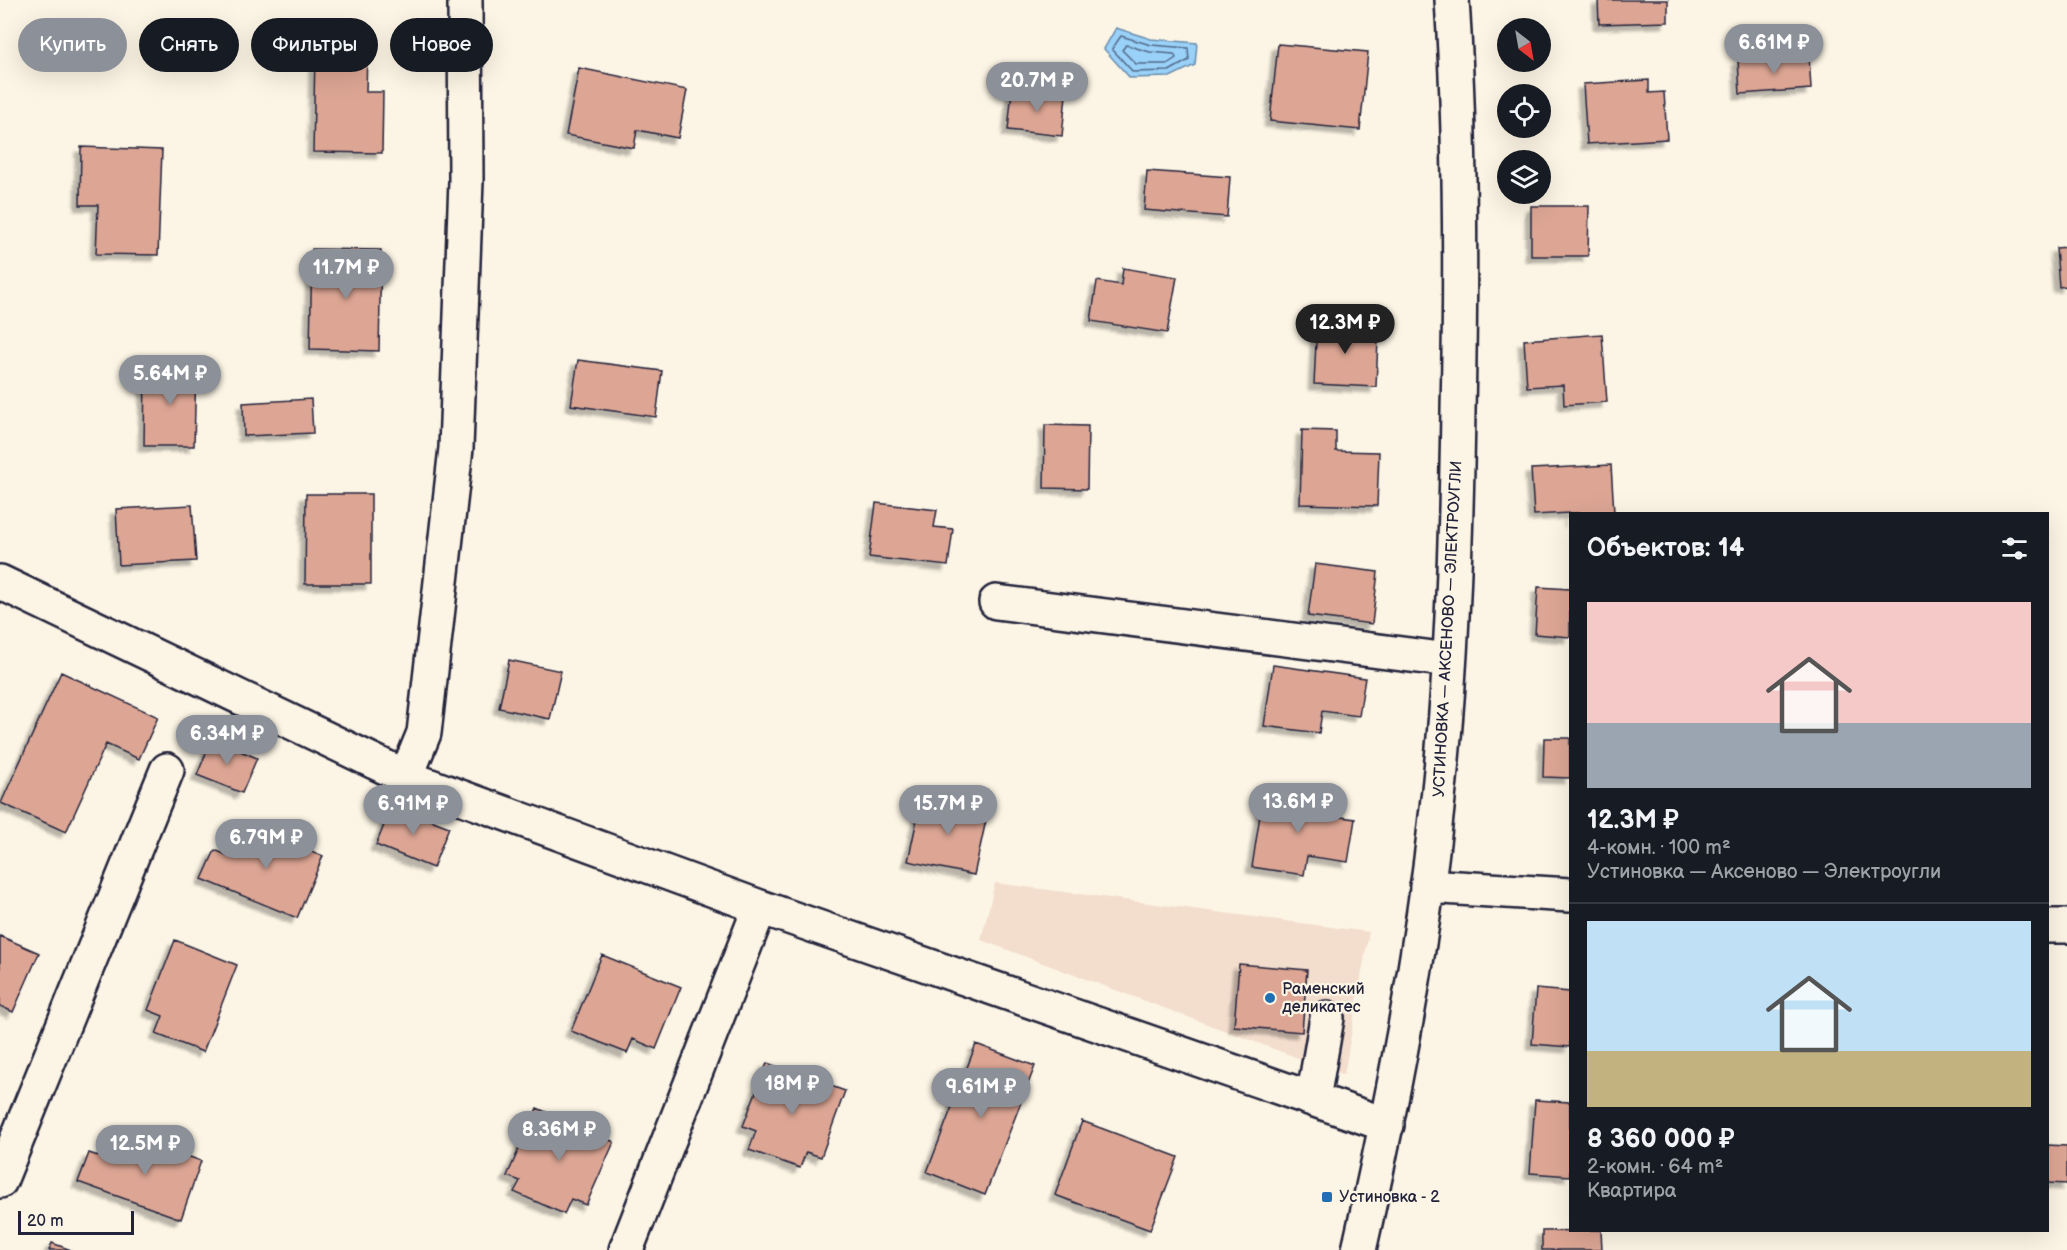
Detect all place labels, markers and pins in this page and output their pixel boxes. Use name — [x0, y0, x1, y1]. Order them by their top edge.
pin: 6.61M ₽ — [1719, 24, 1829, 75]
pin: 20.7M ₽ — [982, 62, 1092, 113]
pin: 11.7M ₽ — [291, 249, 401, 300]
pin: 12.3M ₽ — [1290, 304, 1400, 355]
pin: 5.64M ₽ — [115, 355, 225, 406]
pin: 6.34M ₽ — [172, 715, 282, 766]
pin: 13.6M ₽ — [1243, 783, 1353, 834]
pin: 6.91M ₽ — [358, 785, 468, 836]
pin: 15.7M ₽ — [893, 785, 1003, 836]
pin: 6.79M ₽ — [211, 819, 321, 870]
place label: Раменский деликатес — [1282, 980, 1365, 1017]
marker: Раменский деликатес — [1263, 991, 1277, 1005]
pin: 18M ₽ — [750, 1065, 834, 1116]
pin: 9.61M ₽ — [926, 1068, 1036, 1119]
pin: 8.36M ₽ — [504, 1111, 614, 1162]
pin: 12.5M ₽ — [90, 1125, 200, 1176]
place label: Устиновка - 2 — [1339, 1188, 1440, 1207]
marker: Устиновка - 2 — [1320, 1190, 1334, 1204]

